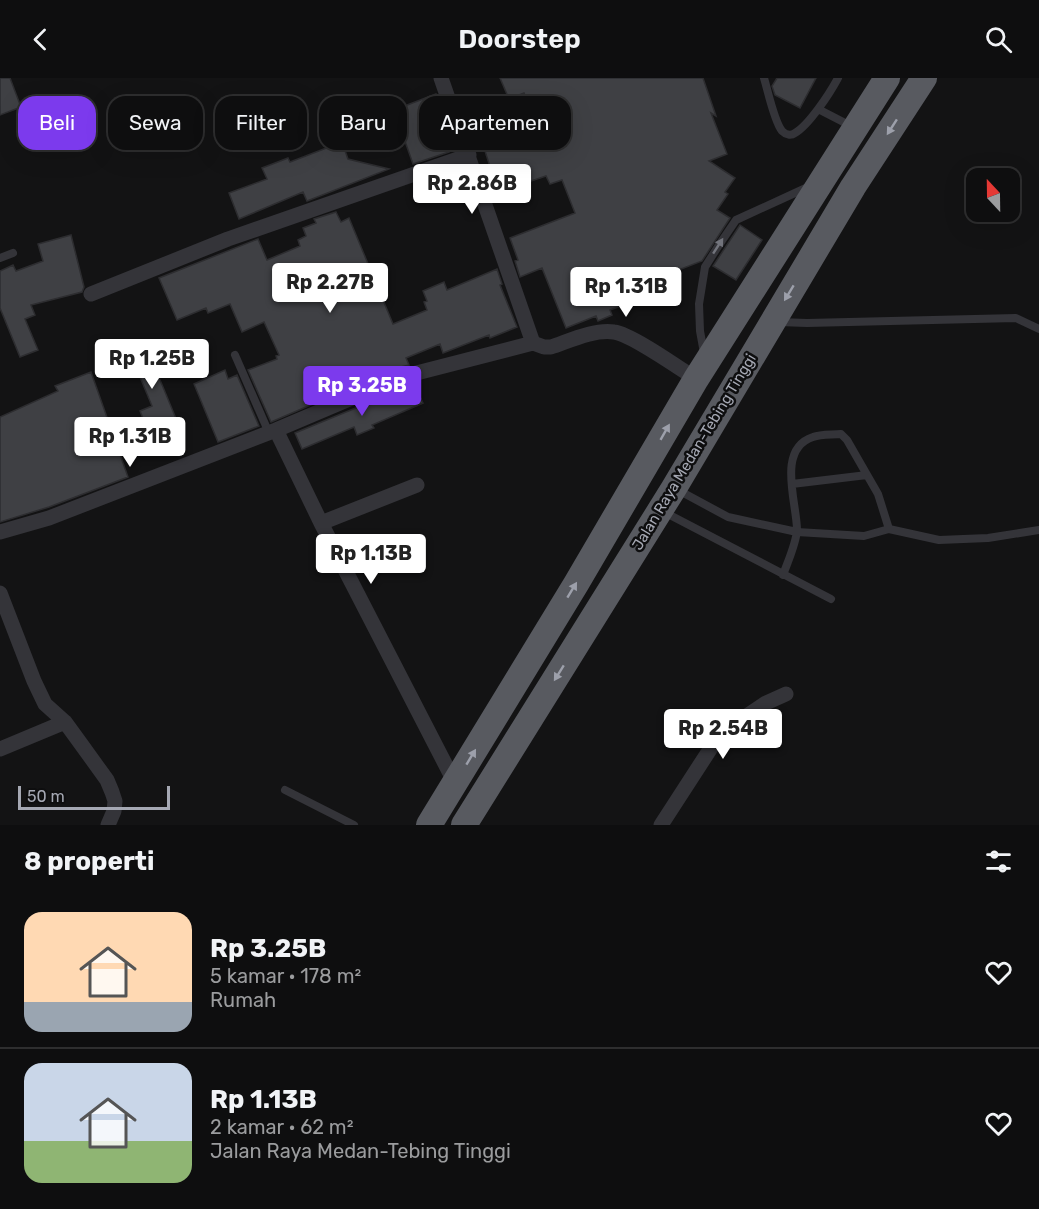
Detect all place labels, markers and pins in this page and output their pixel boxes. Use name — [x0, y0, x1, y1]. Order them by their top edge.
pin: Rp 2.86B — [410, 164, 534, 215]
pin: Rp 2.27B — [268, 263, 392, 314]
pin: Rp 1.31B — [564, 267, 688, 318]
pin: Rp 1.25B — [90, 339, 214, 390]
pin: Rp 3.25B — [300, 366, 424, 417]
pin: Rp 1.31B — [68, 417, 192, 468]
pin: Rp 1.13B — [309, 534, 433, 585]
pin: Rp 2.54B — [661, 709, 785, 760]

